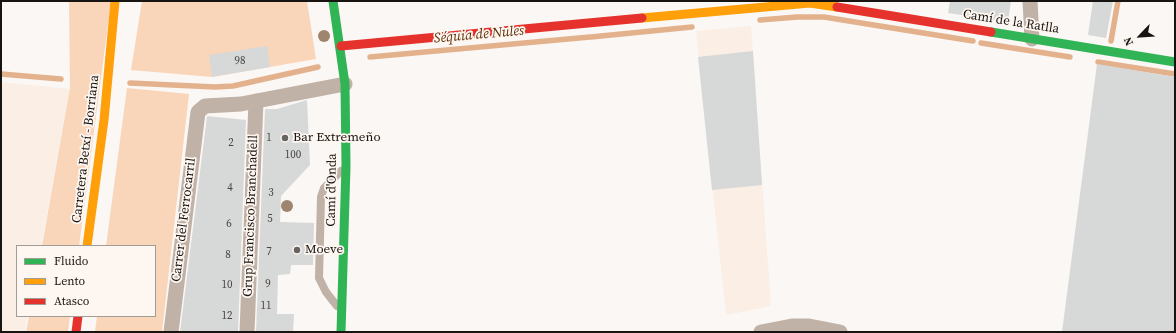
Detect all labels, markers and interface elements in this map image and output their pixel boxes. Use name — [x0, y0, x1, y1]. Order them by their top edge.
street label: Camí de la Ratlla — [962, 7, 1060, 37]
north arrow — [1120, 16, 1160, 56]
water label: Séquia de Nules — [433, 23, 525, 47]
text: N — [1120, 34, 1137, 48]
house number: 98 — [235, 54, 245, 68]
street label: Carretera Betxí - Borriana — [69, 74, 103, 224]
place label: Bar Extremeño — [293, 130, 381, 146]
house number: 1 — [266, 131, 272, 145]
marker: Bar Extremeño — [280, 133, 290, 143]
street label: Grup Francisco Branchadell — [240, 135, 262, 297]
house number: 2 — [228, 136, 234, 150]
house number: 100 — [285, 148, 301, 162]
street label: Camí d'Onda — [324, 153, 340, 227]
street label: Carrer del Ferrocarril — [169, 157, 199, 283]
house number: 4 — [227, 181, 233, 195]
house number: 3 — [268, 186, 274, 200]
house number: 5 — [267, 212, 273, 226]
house number: 6 — [226, 217, 232, 231]
place label: Moeve — [305, 242, 343, 258]
legend — [16, 245, 156, 317]
house number: 7 — [266, 245, 272, 259]
marker: Moeve — [292, 245, 302, 255]
house number: 8 — [225, 248, 231, 262]
text: Fluido — [54, 253, 88, 269]
text: Lento — [54, 273, 85, 289]
house number: 9 — [265, 277, 271, 291]
house number: 10 — [222, 278, 232, 292]
text: Atasco — [54, 293, 89, 309]
house number: 11 — [261, 299, 271, 313]
house number: 12 — [222, 309, 232, 323]

